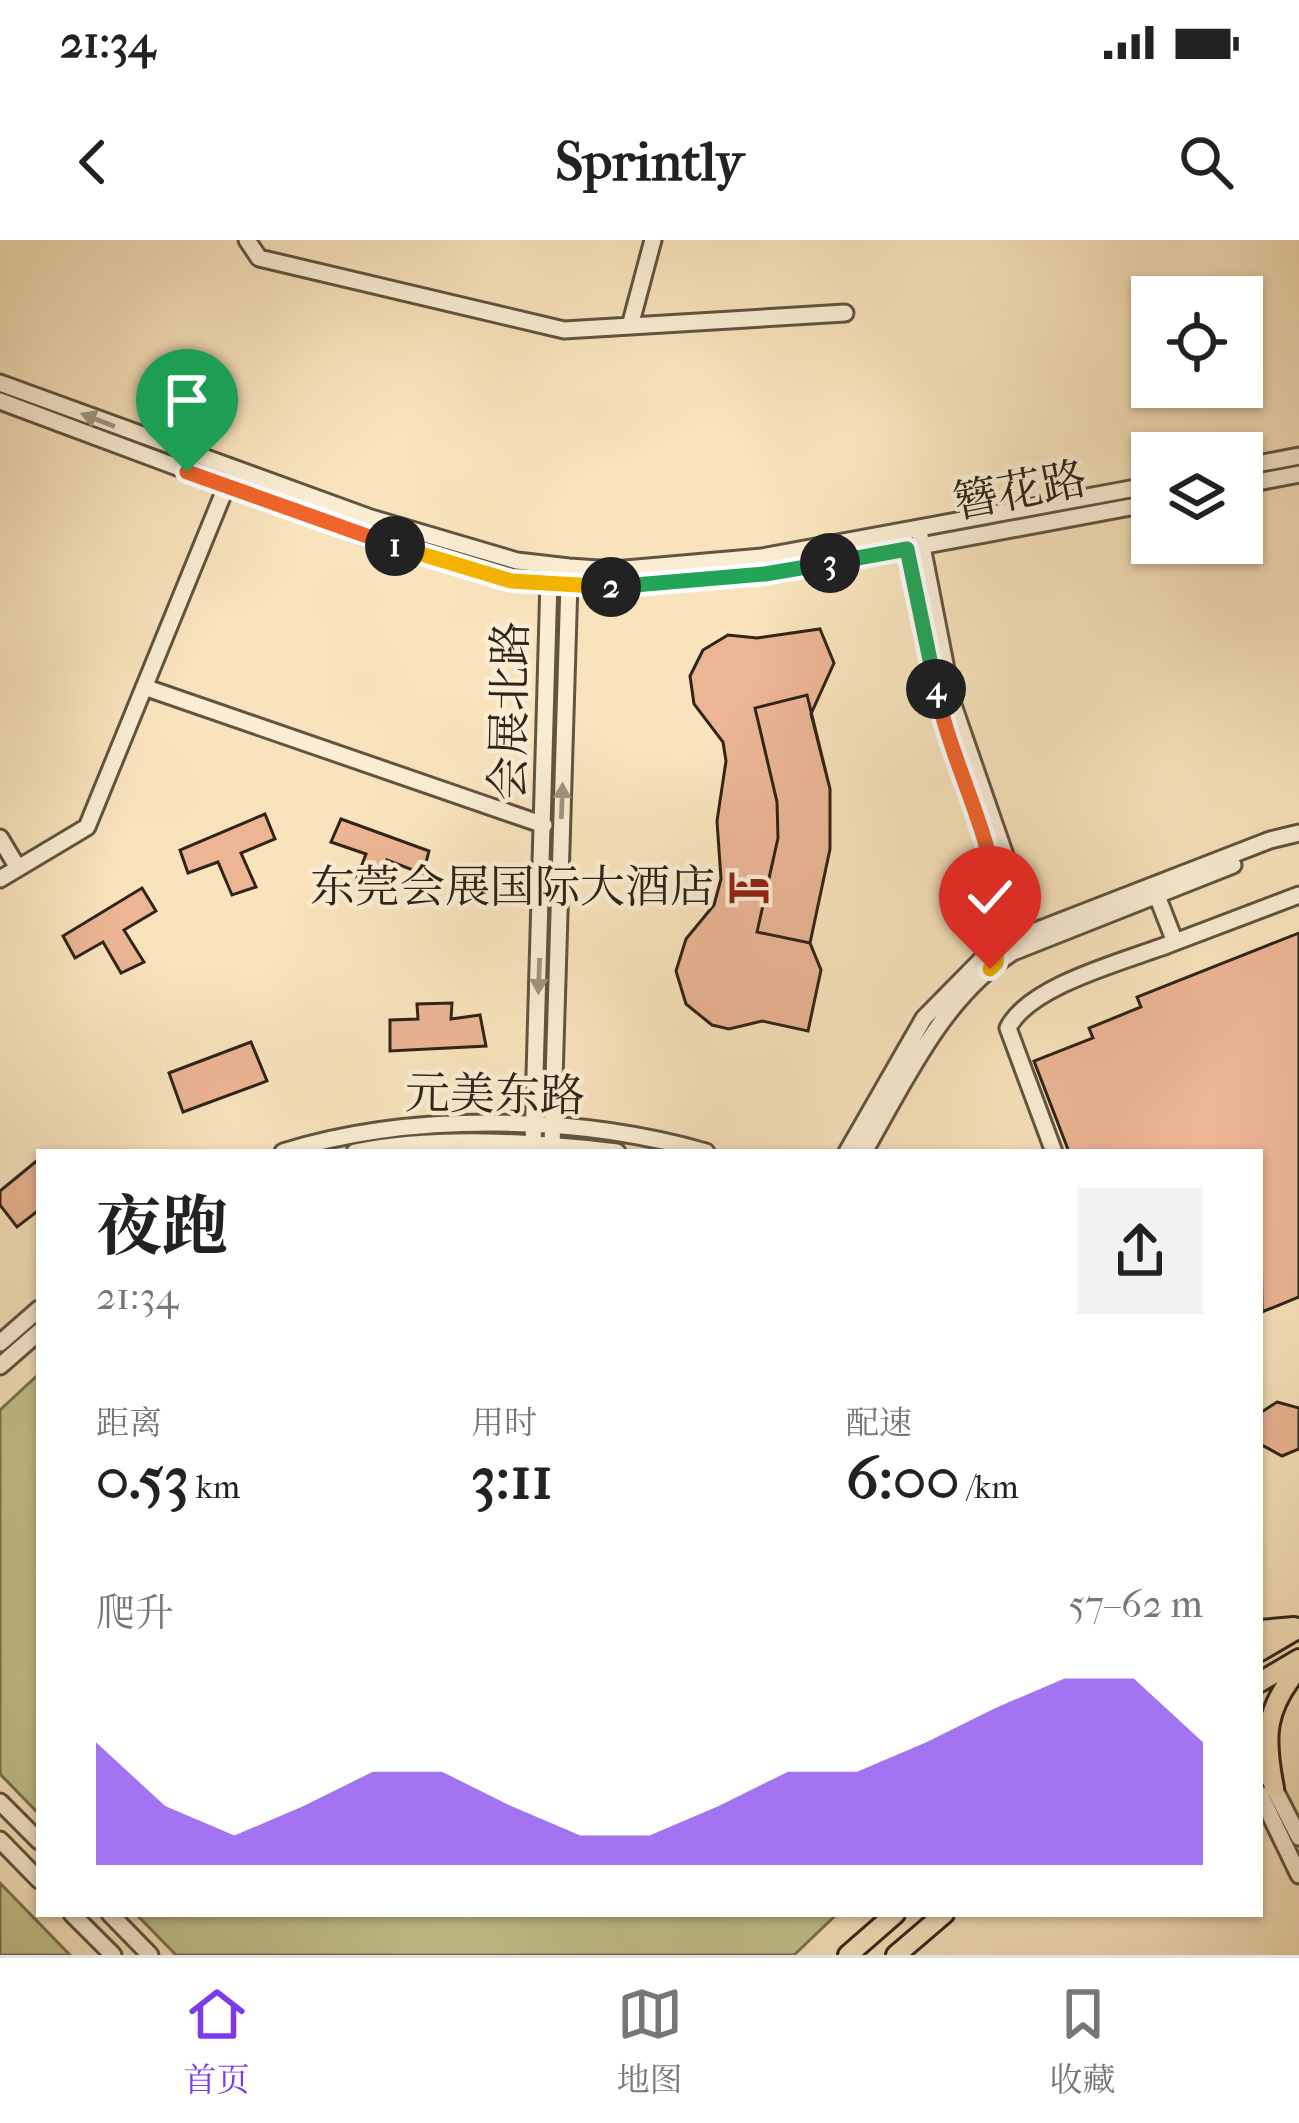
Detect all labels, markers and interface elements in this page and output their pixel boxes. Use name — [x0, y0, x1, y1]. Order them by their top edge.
text: 21:34 — [60, 16, 155, 69]
icon: back — [60, 129, 126, 195]
icon: search — [1173, 129, 1239, 195]
text: Sprintly — [555, 131, 744, 194]
map controls — [1131, 276, 1263, 564]
button: locate — [1131, 276, 1263, 408]
pin — [136, 349, 238, 472]
icon: arrive — [154, 367, 220, 433]
one-way arrow — [79, 410, 115, 428]
button: layers — [1131, 432, 1263, 564]
street label: 簪花路 — [949, 452, 1091, 530]
pin: 1 — [365, 516, 425, 576]
text: 1 — [389, 526, 401, 565]
pin: 3 — [800, 533, 860, 593]
text: 3 — [823, 543, 837, 582]
pin: 2 — [581, 557, 641, 617]
text: 2 — [603, 567, 619, 606]
street label: 会展北路 — [482, 621, 538, 801]
pin: 4 — [906, 659, 966, 719]
text: 4 — [926, 669, 946, 708]
one-way arrow — [553, 781, 572, 819]
pin — [939, 846, 1041, 969]
place label: 东莞会展国际大酒店 — [310, 861, 715, 914]
hotel icon: 东莞会展国际大酒店 — [726, 864, 772, 910]
icon: check — [957, 864, 1023, 930]
one-way arrow — [529, 958, 548, 996]
street label: 元美东路 — [405, 1067, 585, 1123]
button: share — [1077, 1188, 1203, 1314]
text: 夜跑 — [96, 1189, 228, 1266]
text: 21:34 — [96, 1273, 178, 1319]
text: 距离 — [96, 1404, 162, 1443]
text: 用时 — [471, 1404, 537, 1443]
text: 配速 — [846, 1404, 912, 1443]
text: 0.53 — [96, 1443, 189, 1514]
text: 3:11 — [471, 1443, 553, 1514]
text: 6:00 — [846, 1443, 959, 1514]
text: km — [189, 1468, 240, 1507]
text: /km — [959, 1468, 1019, 1507]
text: 57–62 m — [1068, 1581, 1203, 1627]
text: 爬升 — [96, 1590, 174, 1636]
tab: 首页 — [184, 1981, 250, 2100]
tab: 地图 — [617, 1981, 683, 2100]
tab: 收藏 — [1050, 1981, 1116, 2100]

